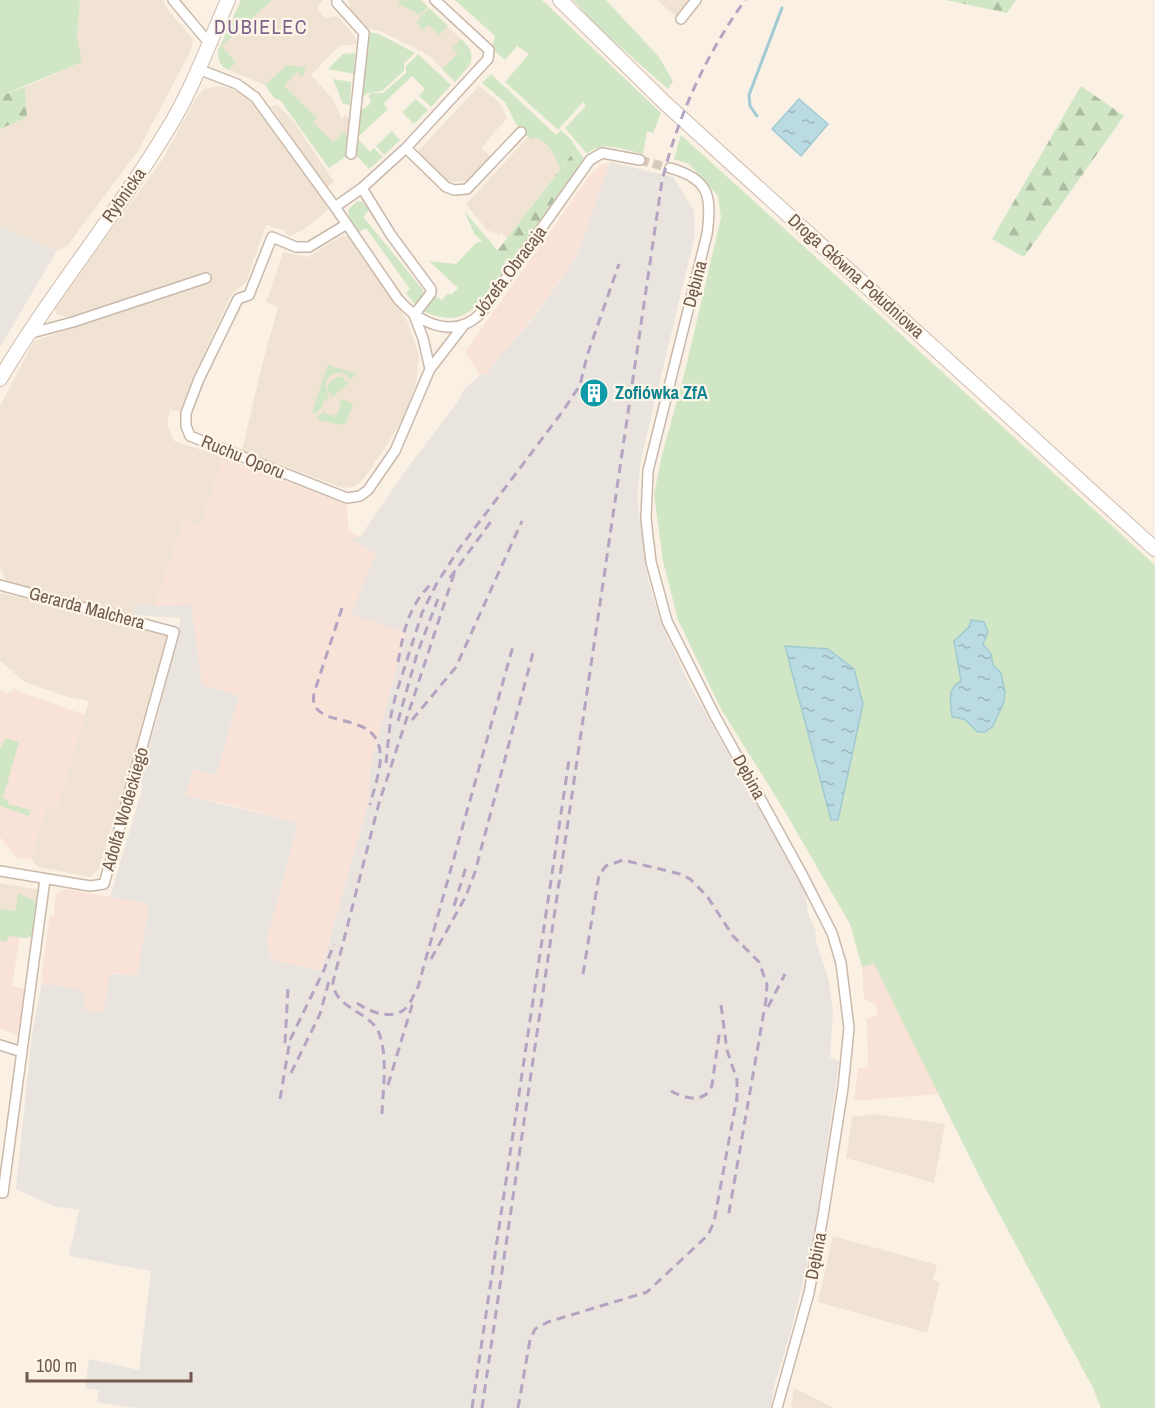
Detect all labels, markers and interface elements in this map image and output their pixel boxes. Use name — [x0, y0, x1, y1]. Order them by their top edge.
district label: DUBIELEC — [214, 13, 308, 40]
street label: Rybnicka — [96, 162, 151, 227]
street label: Droga Główna Południowa — [783, 208, 930, 344]
street label: Józefa Obracaja — [467, 220, 552, 321]
street label: Dębina — [676, 258, 713, 310]
building icon: Zofiówka ZfA — [578, 377, 610, 409]
place label: Zofiówka ZfA — [615, 380, 708, 405]
street label: Ruchu Oporu — [198, 429, 289, 485]
street label: Gerarda Malchera — [26, 580, 148, 635]
street label: Adolfa Wodeckiego — [95, 744, 154, 875]
street label: Dębina — [727, 750, 772, 804]
street label: Dębina — [799, 1230, 832, 1282]
scale bar — [27, 1345, 190, 1383]
text: 100 m — [36, 1353, 77, 1378]

